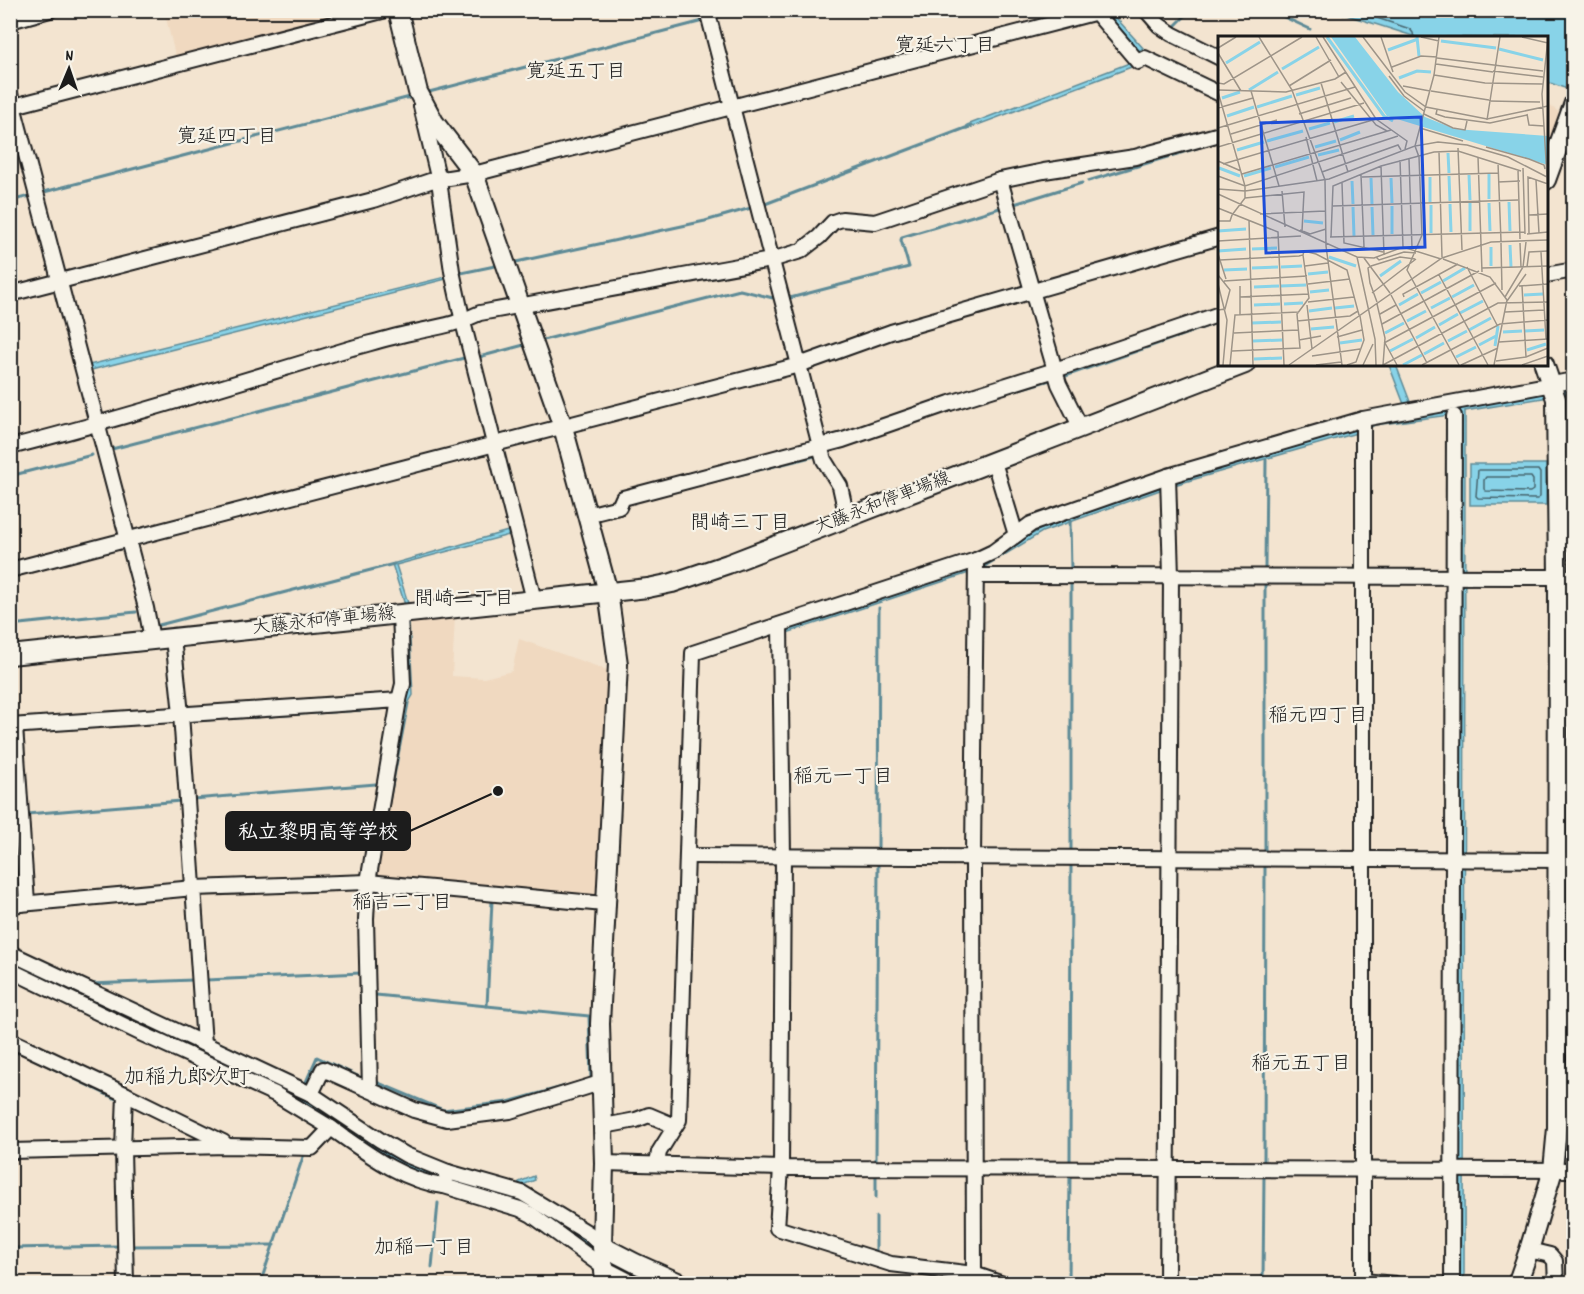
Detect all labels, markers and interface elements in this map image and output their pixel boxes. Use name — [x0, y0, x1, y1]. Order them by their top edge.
district label: 寛延六丁目 — [895, 33, 995, 61]
inset map — [1218, 36, 1548, 366]
north arrow — [39, 39, 99, 99]
text: N — [65, 45, 74, 68]
district label: 寛延五丁目 — [526, 59, 626, 87]
district label: 寛延四丁目 — [177, 124, 277, 152]
street label: 大藤永和停車場線 — [811, 467, 955, 541]
district label: 間崎三丁目 — [690, 510, 790, 538]
district label: 間崎二丁目 — [414, 586, 514, 614]
street label: 大藤永和停車場線 — [251, 602, 397, 642]
district label: 稲元四丁目 — [1268, 703, 1368, 731]
district label: 稲元一丁目 — [793, 764, 893, 792]
callout: 私立黎明高等学校 — [226, 812, 410, 850]
text: 私立黎明高等学校 — [238, 820, 398, 848]
district label: 稲吉二丁目 — [352, 890, 452, 918]
district label: 稲元五丁目 — [1251, 1051, 1351, 1079]
district label: 加稲九郎次町 — [124, 1064, 250, 1094]
district label: 加稲一丁目 — [374, 1235, 474, 1263]

